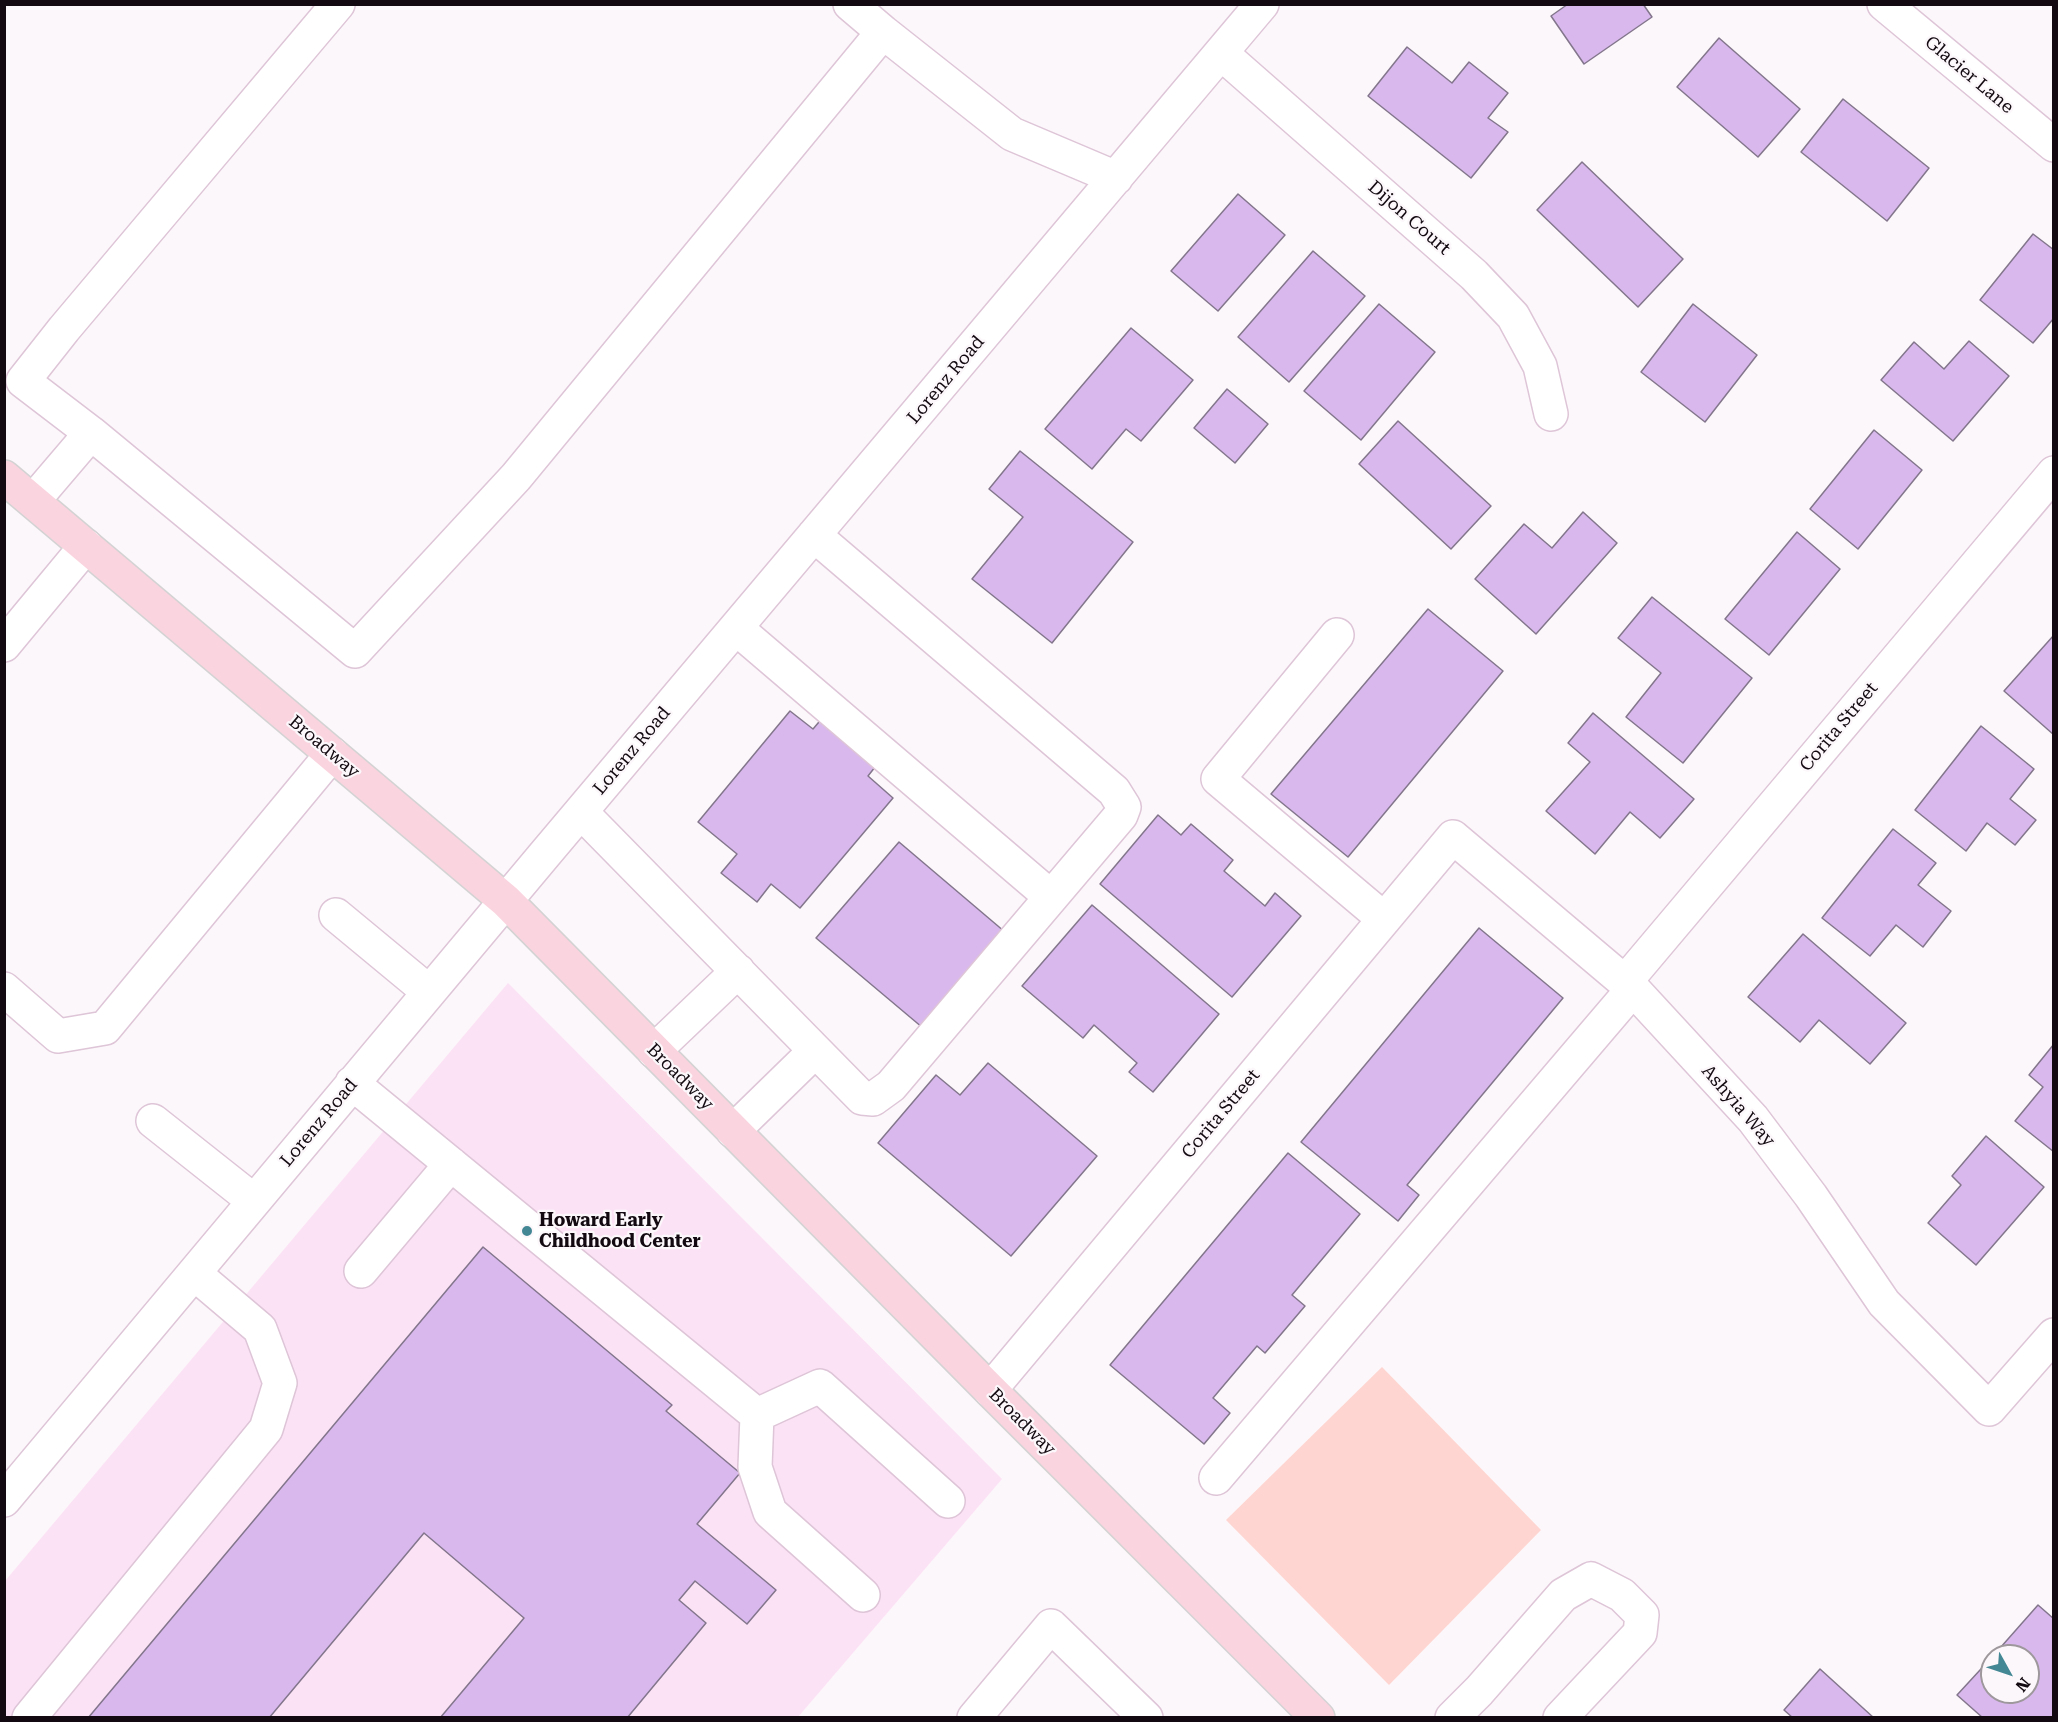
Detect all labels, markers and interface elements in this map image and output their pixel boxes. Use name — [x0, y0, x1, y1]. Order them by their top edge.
street label: Glacier Lane — [1920, 32, 2018, 118]
street label: Dijon Court — [1363, 176, 1455, 260]
street label: Lorenz Road — [903, 332, 989, 428]
street label: Corita Street — [1795, 678, 1883, 776]
street label: Lorenz Road — [589, 703, 675, 799]
street label: Broadway — [284, 711, 364, 783]
street label: Broadway — [642, 1039, 718, 1115]
street label: Ashyia Way — [1697, 1061, 1779, 1151]
street label: Corita Street — [1177, 1065, 1265, 1163]
street label: Lorenz Road — [276, 1075, 362, 1171]
place label: Howard Early Childhood Center — [539, 1210, 701, 1252]
marker: Howard Early Childhood Center — [520, 1224, 534, 1238]
street label: Broadway — [984, 1384, 1060, 1460]
north arrow — [1980, 1644, 2040, 1704]
text: N — [2011, 1674, 2034, 1695]

